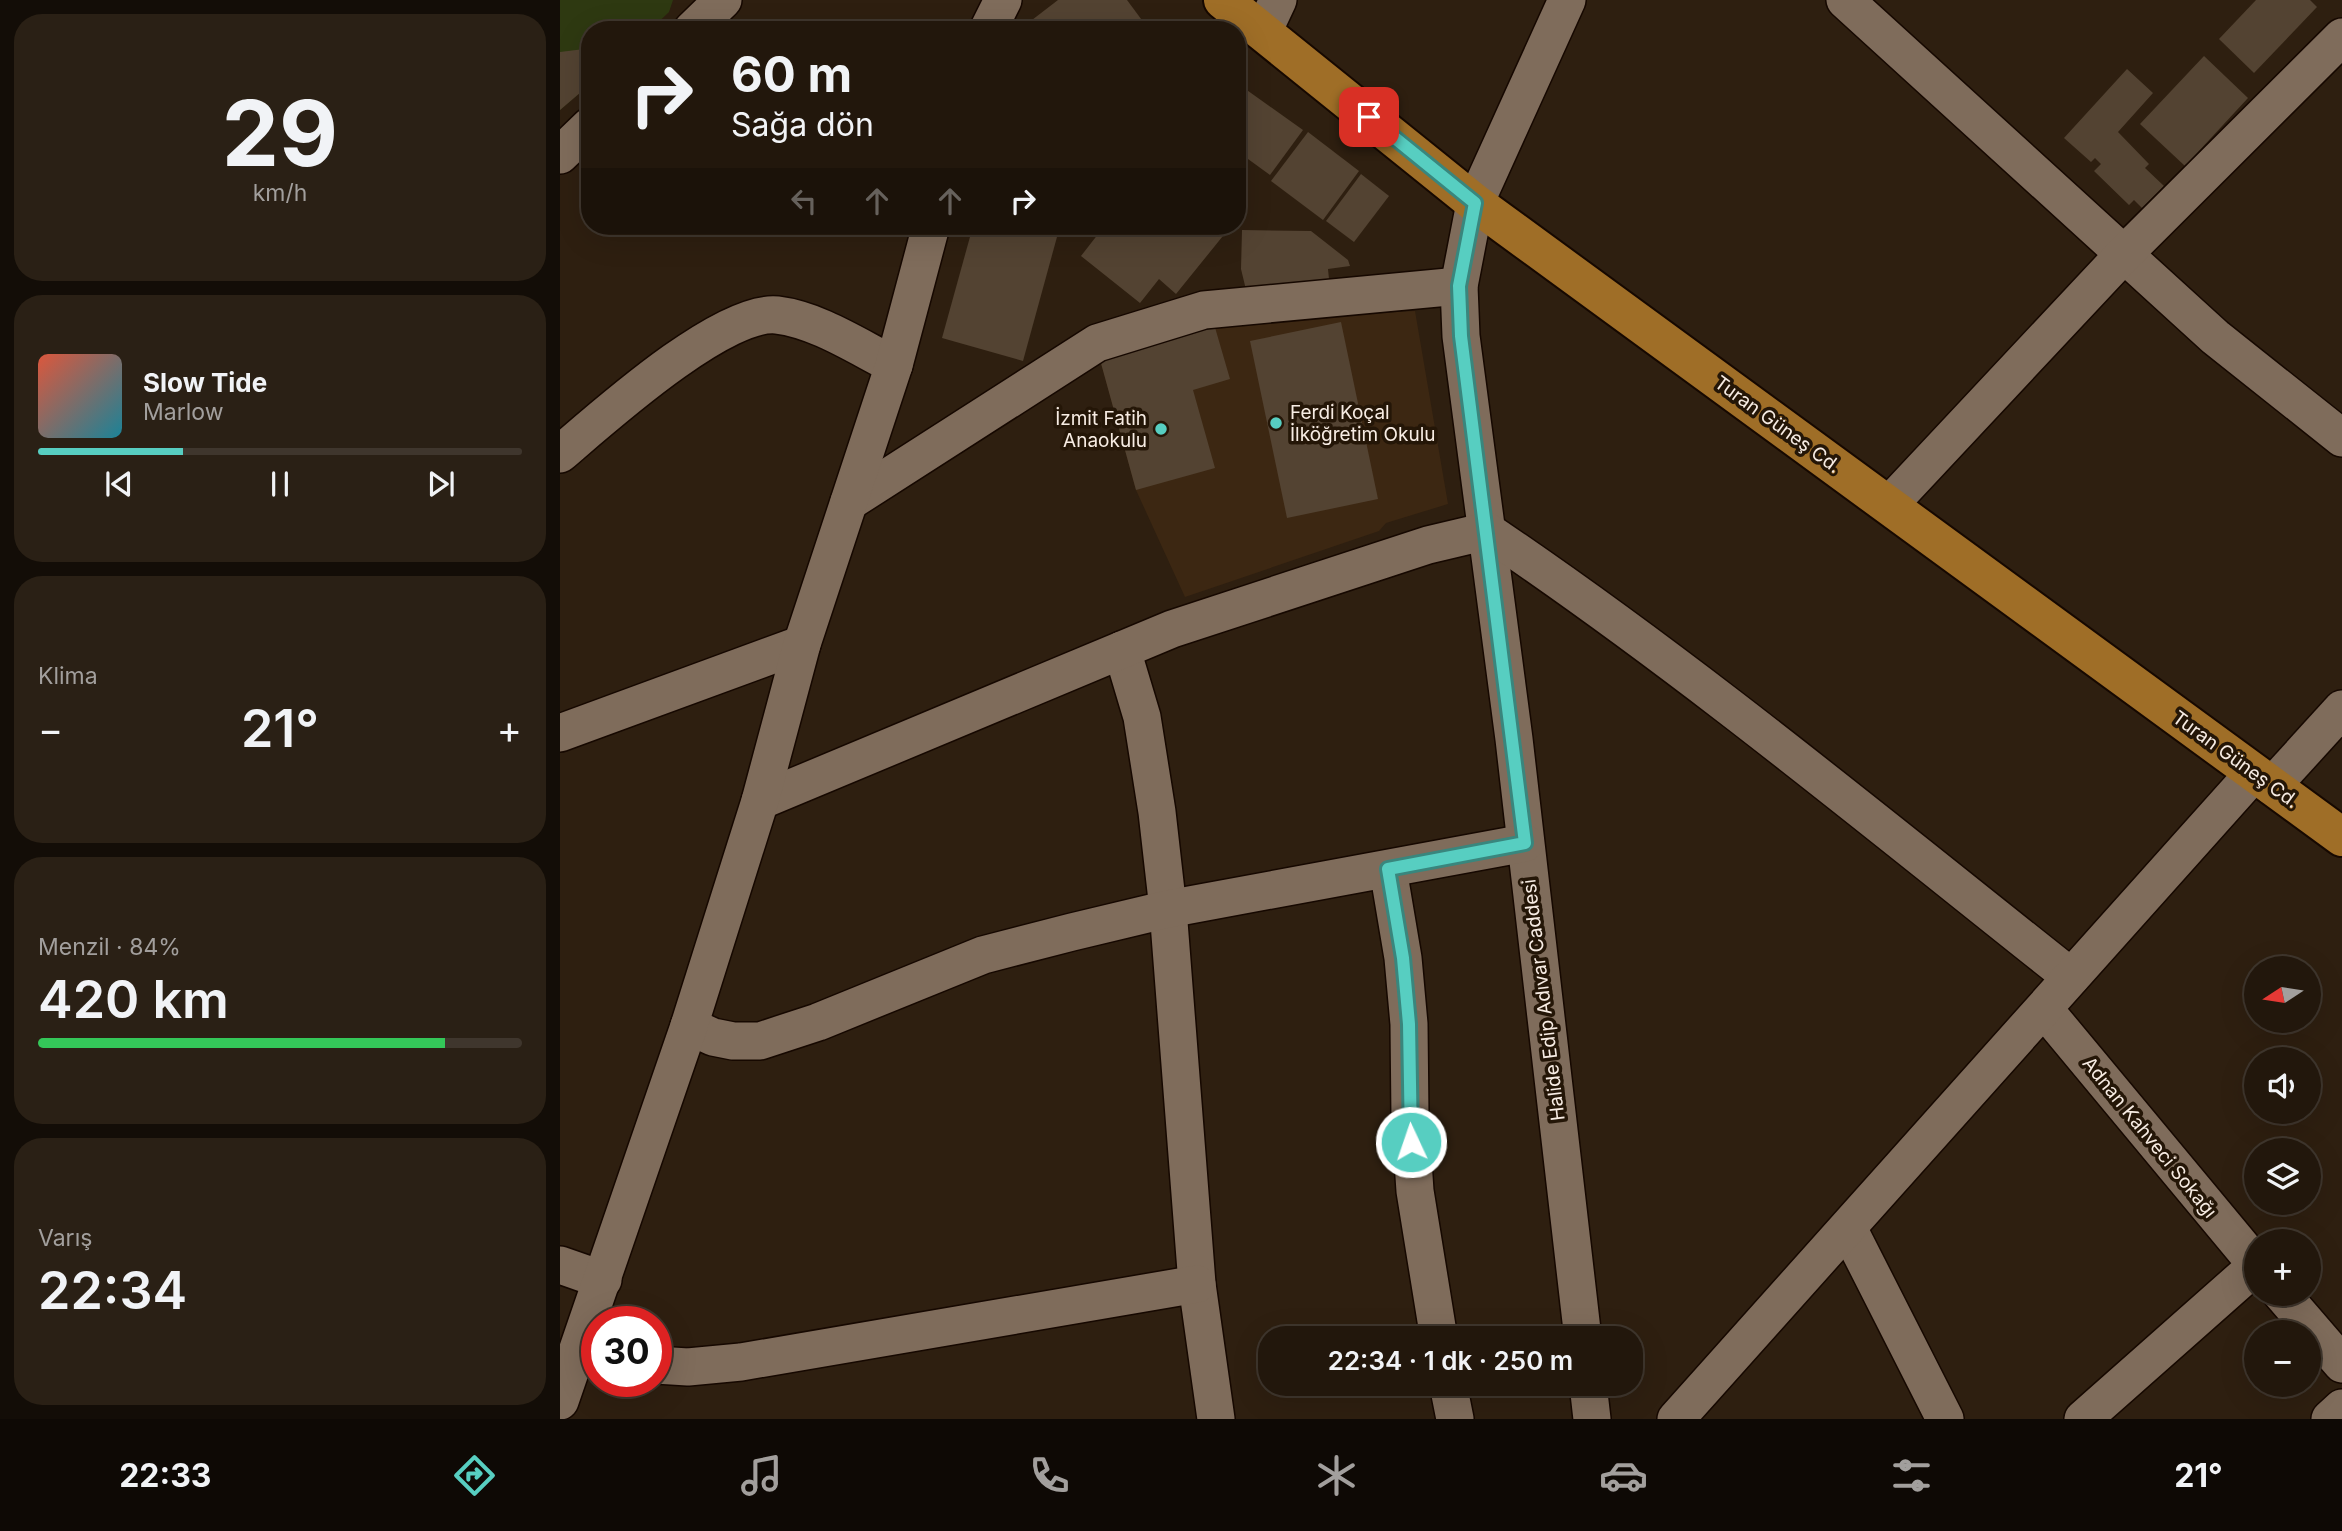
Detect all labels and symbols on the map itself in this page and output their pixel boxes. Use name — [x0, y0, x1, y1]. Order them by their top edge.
pin — [1339, 87, 1399, 147]
street label: Turan Güneş Cd. — [1710, 371, 1845, 478]
place label: Ferdi Koçal İlköğretim Okulu — [1290, 401, 1436, 446]
place label: İzmit Fatih Anaokulu — [1055, 407, 1147, 452]
marker: Ferdi Koçal İlköğretim Okulu — [1268, 415, 1284, 431]
marker: İzmit Fatih Anaokulu — [1153, 421, 1169, 437]
street label: Turan Güneş Cd. — [2168, 706, 2303, 813]
street label: Halide Edip Adıvar Caddesi — [1517, 878, 1570, 1122]
north arrow — [2244, 956, 2320, 1032]
street label: Adnan Kahveci Sokağı — [2078, 1052, 2222, 1223]
position arrow — [1374, 1105, 1448, 1179]
speed limit sign: 30 — [581, 1306, 672, 1397]

